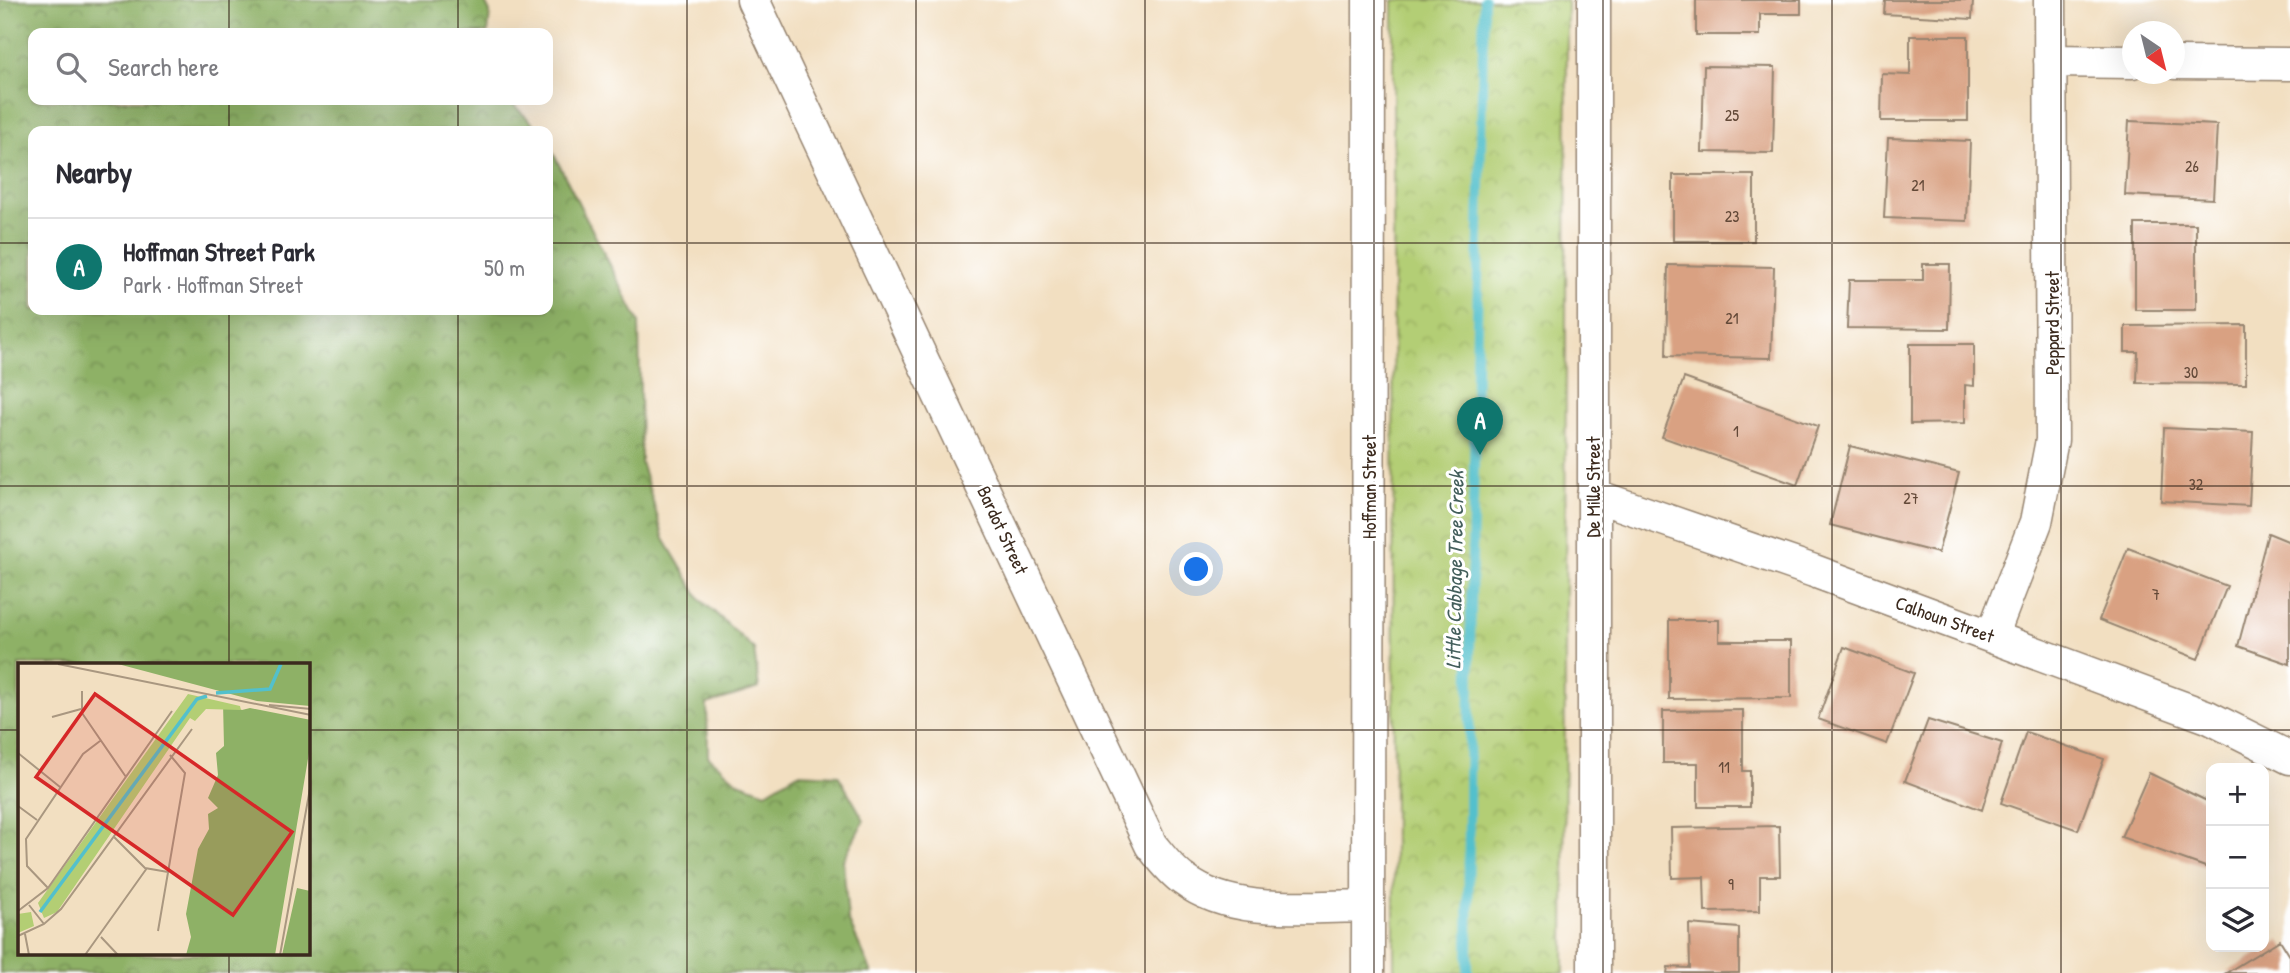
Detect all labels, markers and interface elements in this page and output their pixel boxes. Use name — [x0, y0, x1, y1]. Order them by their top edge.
north arrow — [2122, 21, 2185, 84]
search box — [28, 28, 553, 105]
icon: search — [52, 48, 90, 86]
text: Search here — [108, 49, 219, 84]
house number: 25 — [1725, 104, 1739, 126]
text: Nearby — [56, 152, 132, 192]
house number: 26 — [2185, 155, 2199, 177]
house number: 21 — [1911, 174, 1925, 196]
house number: 23 — [1725, 205, 1739, 227]
text: Hoffman Street Park — [123, 234, 315, 269]
text: A — [73, 252, 85, 283]
text: 50 m — [484, 252, 525, 283]
text: Park · Hoffman Street — [123, 269, 303, 300]
street label: Peppard Street — [2039, 271, 2065, 375]
house number: 21 — [1725, 307, 1739, 329]
house number: 30 — [2184, 361, 2198, 383]
pin: A — [1457, 397, 1503, 455]
house number: 1 — [1733, 420, 1739, 442]
street label: Hoffman Street — [1356, 435, 1382, 539]
street label: De Mille Street — [1580, 436, 1606, 537]
water label: Little Cabbage Tree Creek — [1438, 468, 1471, 669]
house number: 32 — [2189, 473, 2204, 495]
street label: Bardot Street — [971, 482, 1035, 579]
house number: 27 — [1903, 487, 1919, 509]
your location — [1179, 552, 1213, 586]
house number: 7 — [2152, 583, 2160, 605]
street label: Calhoun Street — [1892, 589, 1998, 649]
inset map — [18, 663, 310, 956]
house number: 11 — [1718, 756, 1730, 778]
map controls — [2206, 763, 2269, 952]
button: + — [2206, 763, 2269, 826]
button: − — [2206, 826, 2269, 889]
house number: 9 — [1728, 873, 1734, 895]
button: layers — [2206, 889, 2269, 952]

